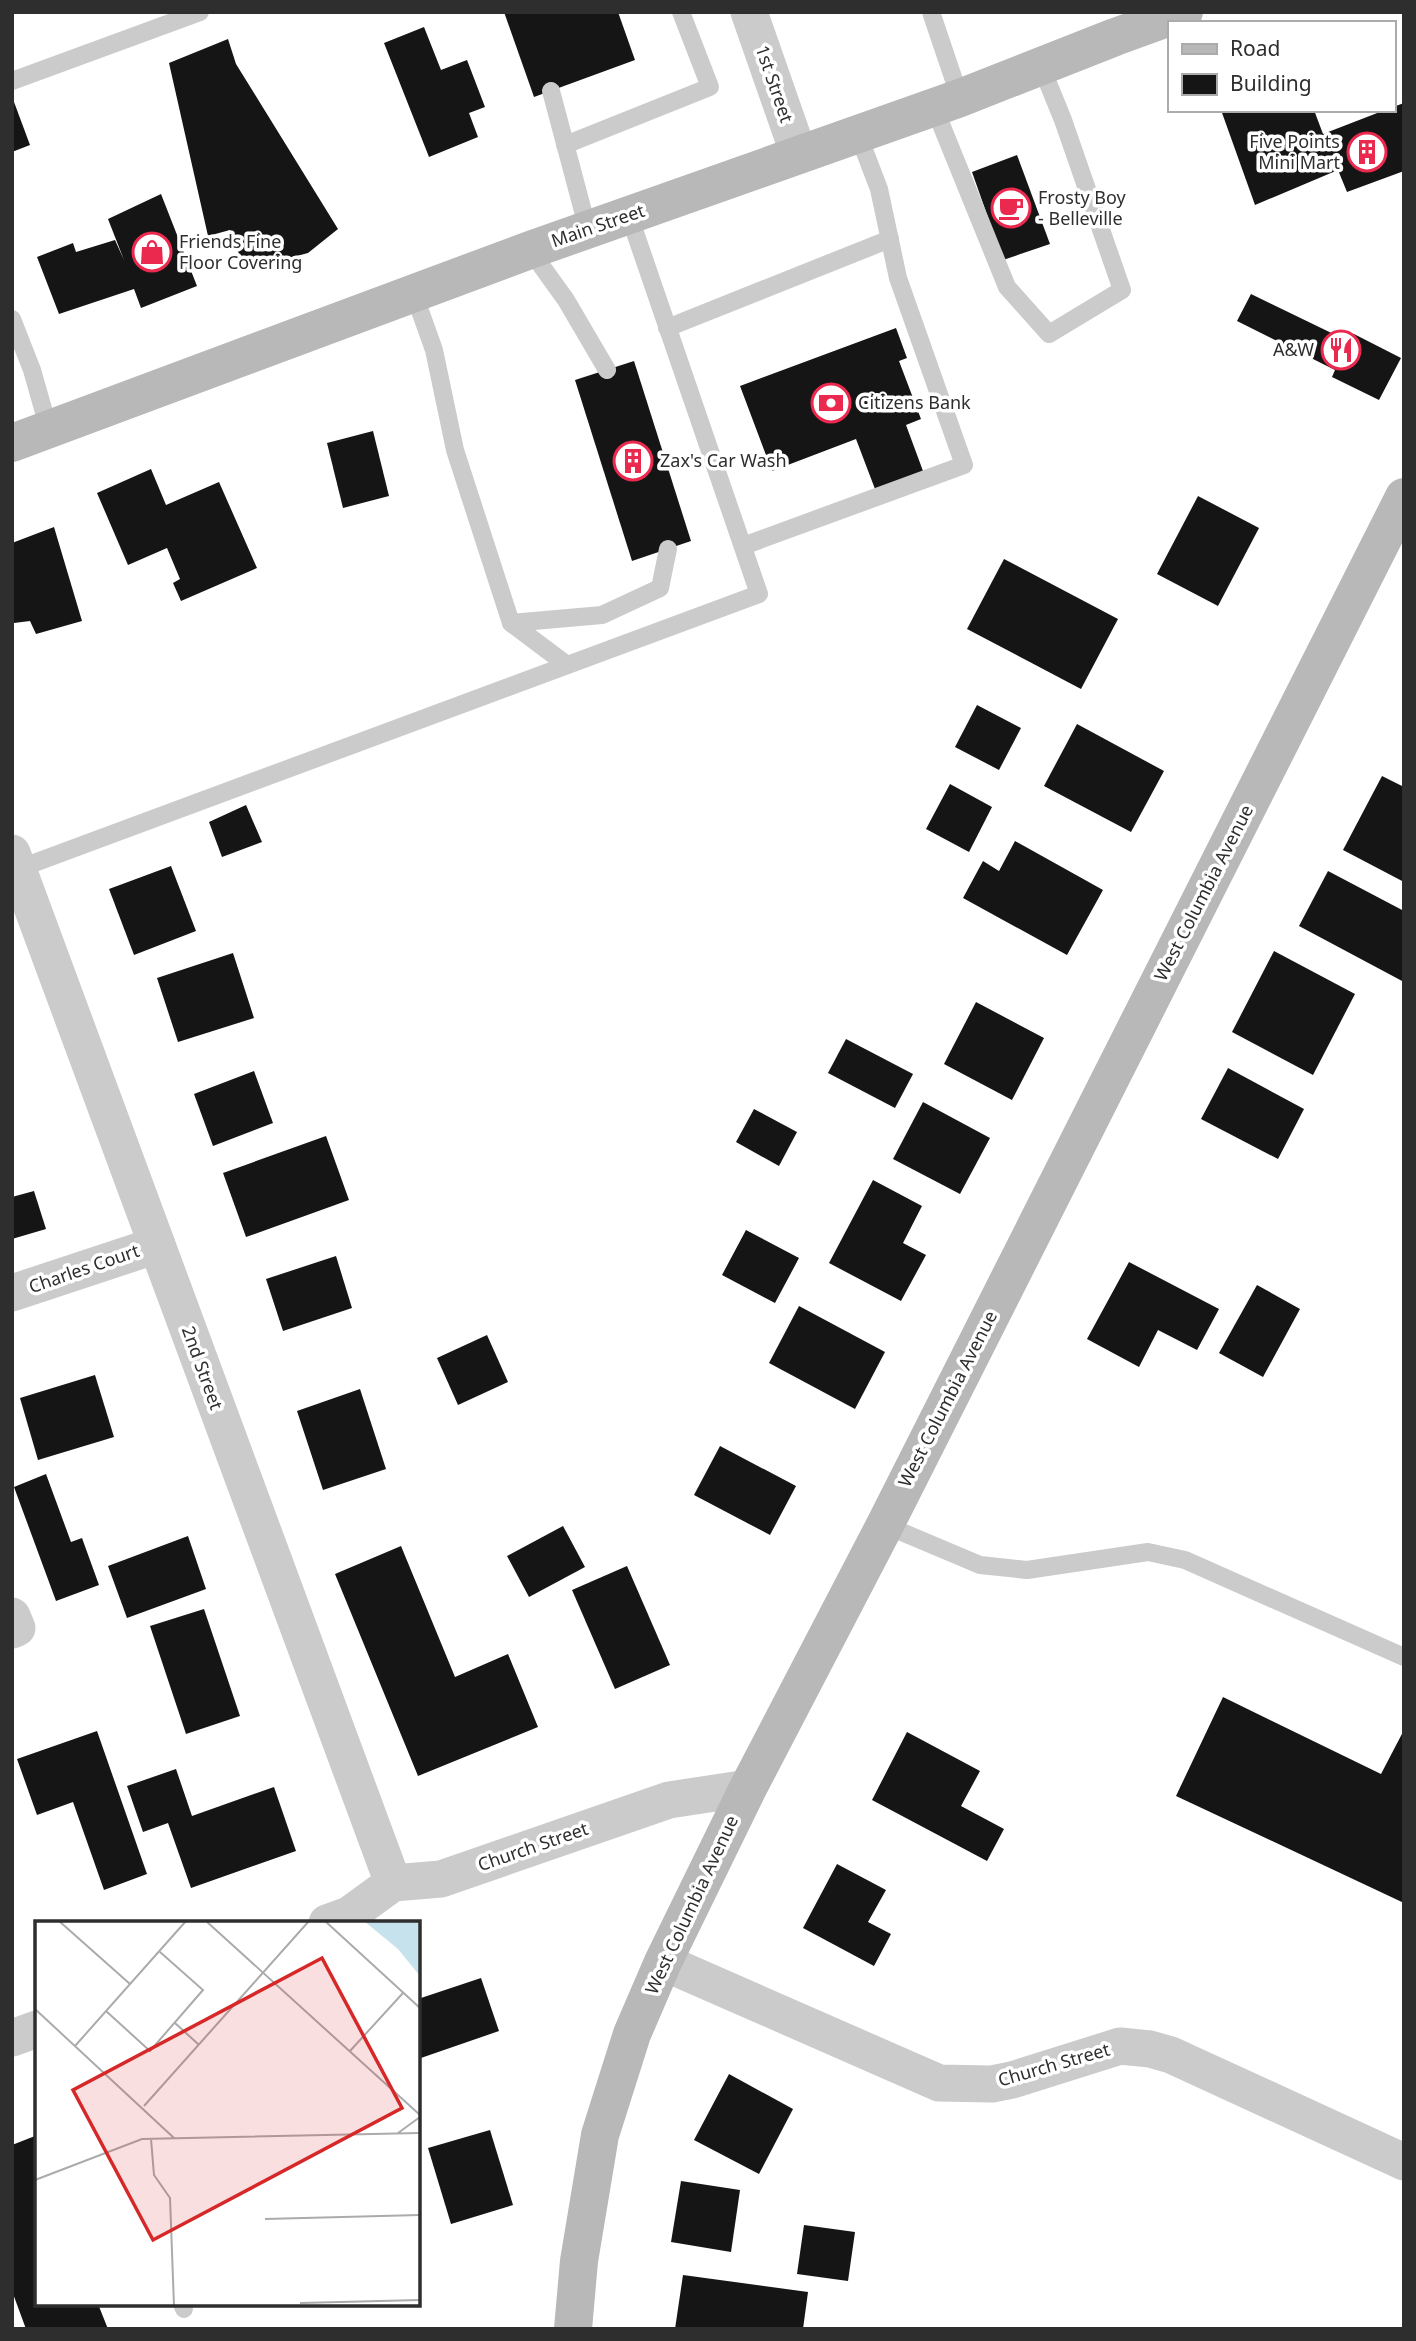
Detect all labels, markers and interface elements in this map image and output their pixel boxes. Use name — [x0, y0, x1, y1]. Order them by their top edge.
legend — [1168, 21, 1395, 112]
text: Road — [1230, 34, 1280, 62]
street label: 1st Street — [751, 42, 800, 126]
text: Building — [1230, 69, 1312, 97]
place label: Five Points Mini Mart — [1249, 129, 1340, 174]
building icon: Five Points Mini Mart — [1346, 131, 1388, 173]
place label: Frosty Boy - Belleville — [1038, 185, 1127, 230]
cafe icon: Frosty Boy - Belleville — [990, 187, 1032, 229]
street label: Main Street — [548, 198, 648, 252]
place label: Friends Fine Floor Covering — [179, 229, 302, 274]
shop icon: Friends Fine Floor Covering — [131, 231, 173, 273]
restaurant icon: A&W — [1320, 329, 1362, 371]
place label: A&W — [1273, 337, 1314, 361]
bank icon: Citizens Bank — [810, 382, 852, 424]
place label: Citizens Bank — [858, 390, 971, 414]
building icon: Zax's Car Wash — [612, 440, 654, 482]
place label: Zax's Car Wash — [660, 448, 787, 472]
street label: West Columbia Avenue — [1148, 800, 1258, 985]
street label: Charles Court — [25, 1238, 143, 1298]
street label: West Columbia Avenue — [892, 1306, 1002, 1491]
street label: 2nd Street — [177, 1322, 229, 1413]
street label: West Columbia Avenue — [639, 1811, 743, 1998]
street label: Church Street — [474, 1816, 592, 1876]
inset map — [35, 1921, 420, 2306]
street label: Church Street — [995, 2036, 1113, 2091]

